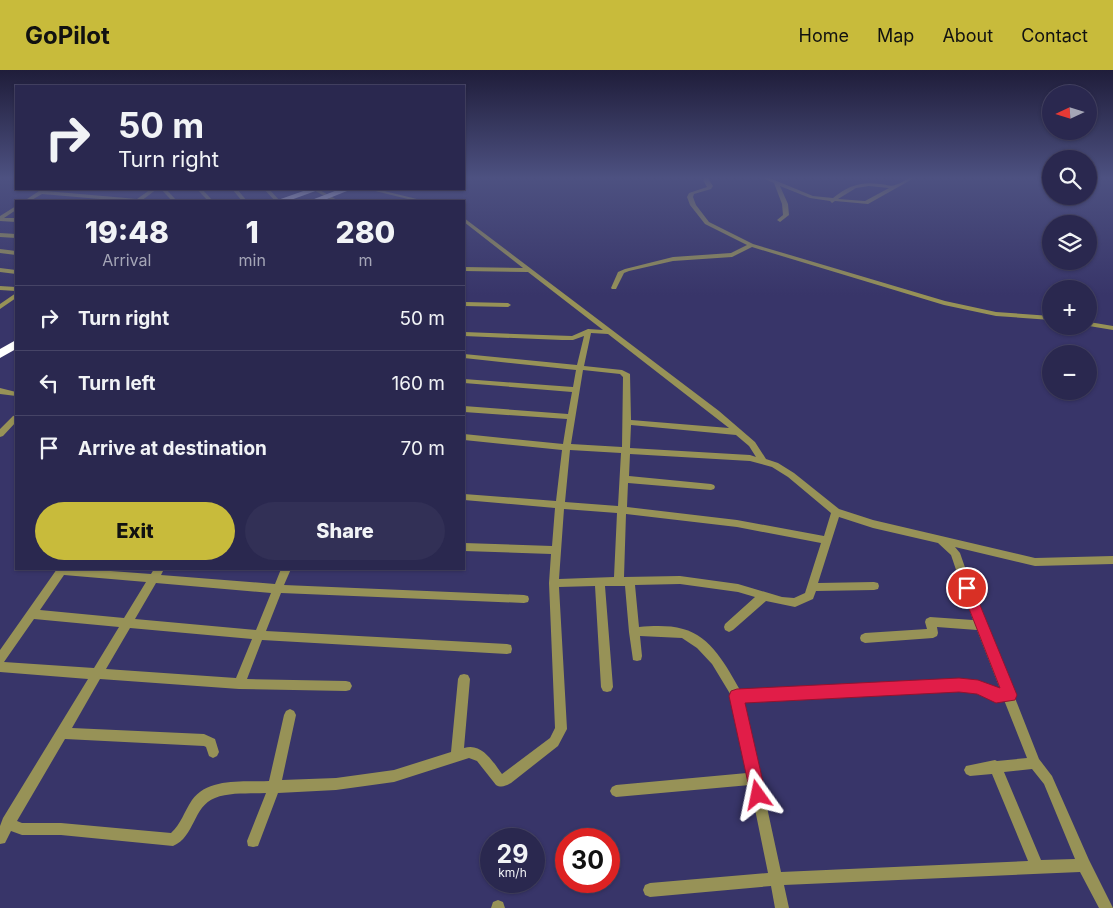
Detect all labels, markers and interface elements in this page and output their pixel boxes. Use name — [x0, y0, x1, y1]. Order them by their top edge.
text: GoPilot — [25, 21, 110, 50]
text: Home — [799, 25, 849, 46]
text: Map — [877, 25, 914, 46]
text: About — [942, 25, 993, 46]
text: Contact — [1021, 25, 1088, 46]
north arrow — [1042, 85, 1098, 140]
map controls — [1042, 85, 1097, 400]
text: 50 m — [118, 104, 204, 146]
icon: right — [35, 105, 100, 170]
text: Turn right — [118, 146, 219, 172]
button: search — [1042, 150, 1097, 205]
text: 19:48 — [85, 214, 169, 250]
text: 1 — [246, 214, 259, 250]
text: 280 — [336, 214, 395, 250]
button: layers — [1042, 215, 1097, 270]
text: Arrival — [102, 250, 151, 270]
text: min — [239, 250, 266, 270]
text: m — [358, 250, 372, 270]
button: + — [1042, 280, 1097, 335]
icon: right — [35, 304, 63, 332]
text: Turn right — [78, 307, 169, 330]
text: 50 m — [399, 307, 445, 330]
button: − — [1042, 345, 1097, 400]
icon: left — [35, 369, 63, 397]
text: Turn left — [78, 372, 156, 395]
text: 160 m — [392, 372, 445, 395]
icon: arrive — [35, 434, 63, 462]
text: Arrive at destination — [78, 437, 267, 460]
text: 70 m — [401, 437, 445, 460]
button: Exit — [35, 502, 235, 560]
button: Share — [245, 502, 445, 560]
pin — [946, 567, 988, 609]
icon: arrive — [953, 574, 981, 602]
position arrow — [731, 768, 783, 820]
speed limit sign: 30 — [555, 828, 620, 893]
text: 29 — [497, 839, 528, 869]
text: km/h — [498, 865, 527, 880]

